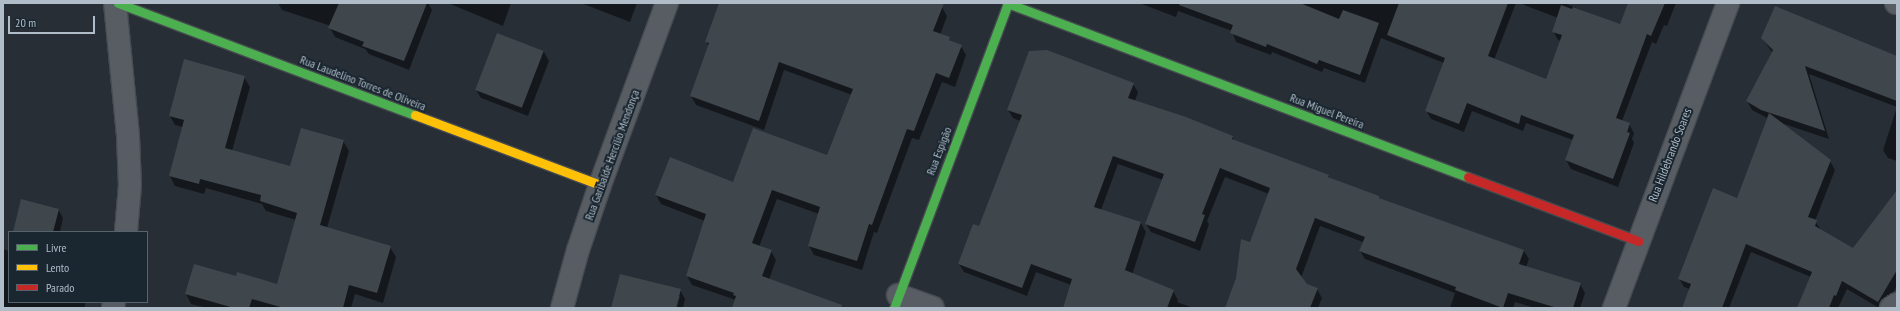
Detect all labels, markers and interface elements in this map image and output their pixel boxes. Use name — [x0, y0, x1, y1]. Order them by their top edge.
scale bar — [10, 8, 97, 34]
text: 20 m — [15, 15, 36, 30]
street label: Rua Laudelino Torres de Oliveira — [298, 52, 428, 114]
street label: Rua Garibalde Hercílio Mendonça — [582, 88, 642, 222]
street label: Rua Miguel Pereira — [1288, 90, 1366, 132]
street label: Rua Hildebrando Soares — [1646, 106, 1694, 204]
street label: Rua Espigão — [923, 125, 955, 177]
legend — [8, 231, 148, 303]
text: Livre — [46, 240, 66, 255]
text: Lento — [46, 260, 69, 275]
text: Parado — [46, 280, 74, 295]

